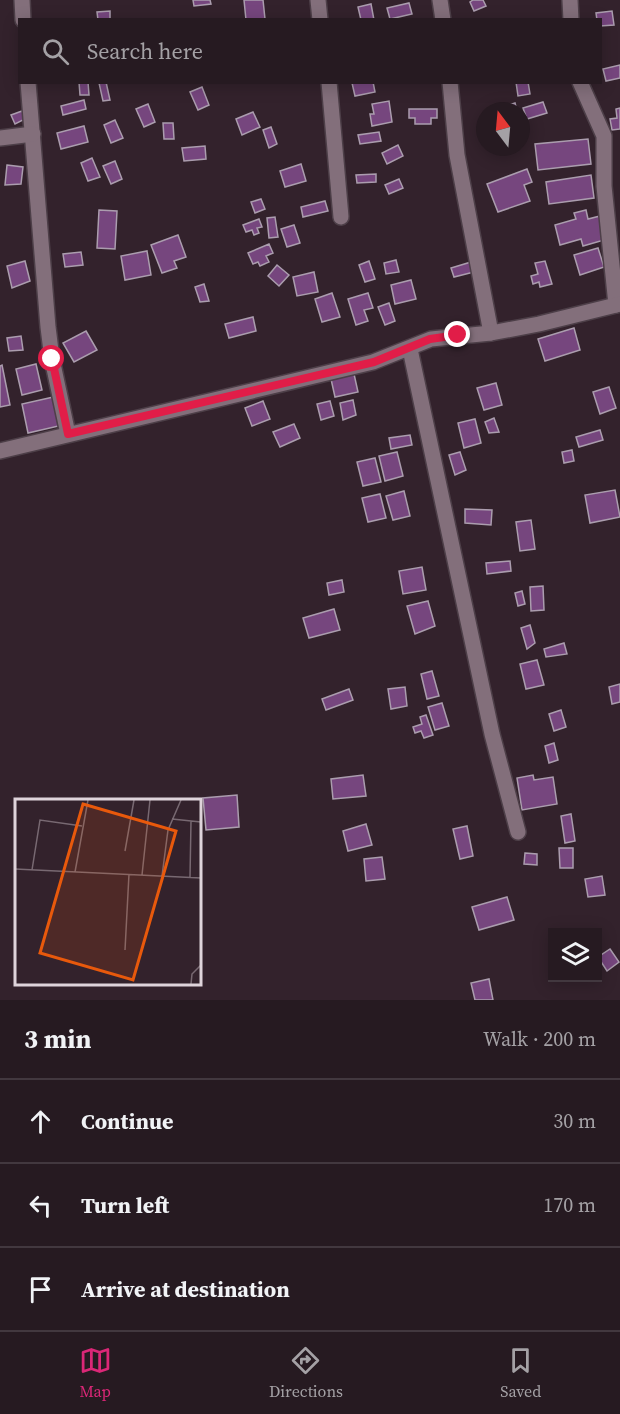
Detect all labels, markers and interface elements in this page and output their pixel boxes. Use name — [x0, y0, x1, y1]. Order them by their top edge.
search box — [18, 18, 602, 84]
icon: search — [39, 35, 72, 68]
text: Search here — [87, 36, 203, 66]
north arrow — [476, 102, 530, 156]
route end — [444, 321, 470, 347]
route start — [38, 345, 64, 371]
inset map — [15, 799, 201, 985]
map controls — [548, 928, 602, 982]
button: layers — [548, 928, 602, 982]
text: 3 min — [24, 1021, 91, 1057]
text: Walk · 200 m — [483, 1025, 596, 1053]
icon: ahead — [24, 1105, 57, 1138]
text: Continue — [81, 1106, 174, 1136]
text: 30 m — [553, 1107, 596, 1135]
icon: left — [24, 1189, 57, 1222]
text: Turn left — [81, 1190, 169, 1220]
text: 170 m — [543, 1191, 596, 1219]
icon: arrive — [24, 1273, 57, 1306]
text: Arrive at destination — [81, 1274, 290, 1304]
tab: Map — [79, 1344, 112, 1402]
tab: Directions — [269, 1344, 343, 1402]
tab: Saved — [500, 1344, 541, 1402]

